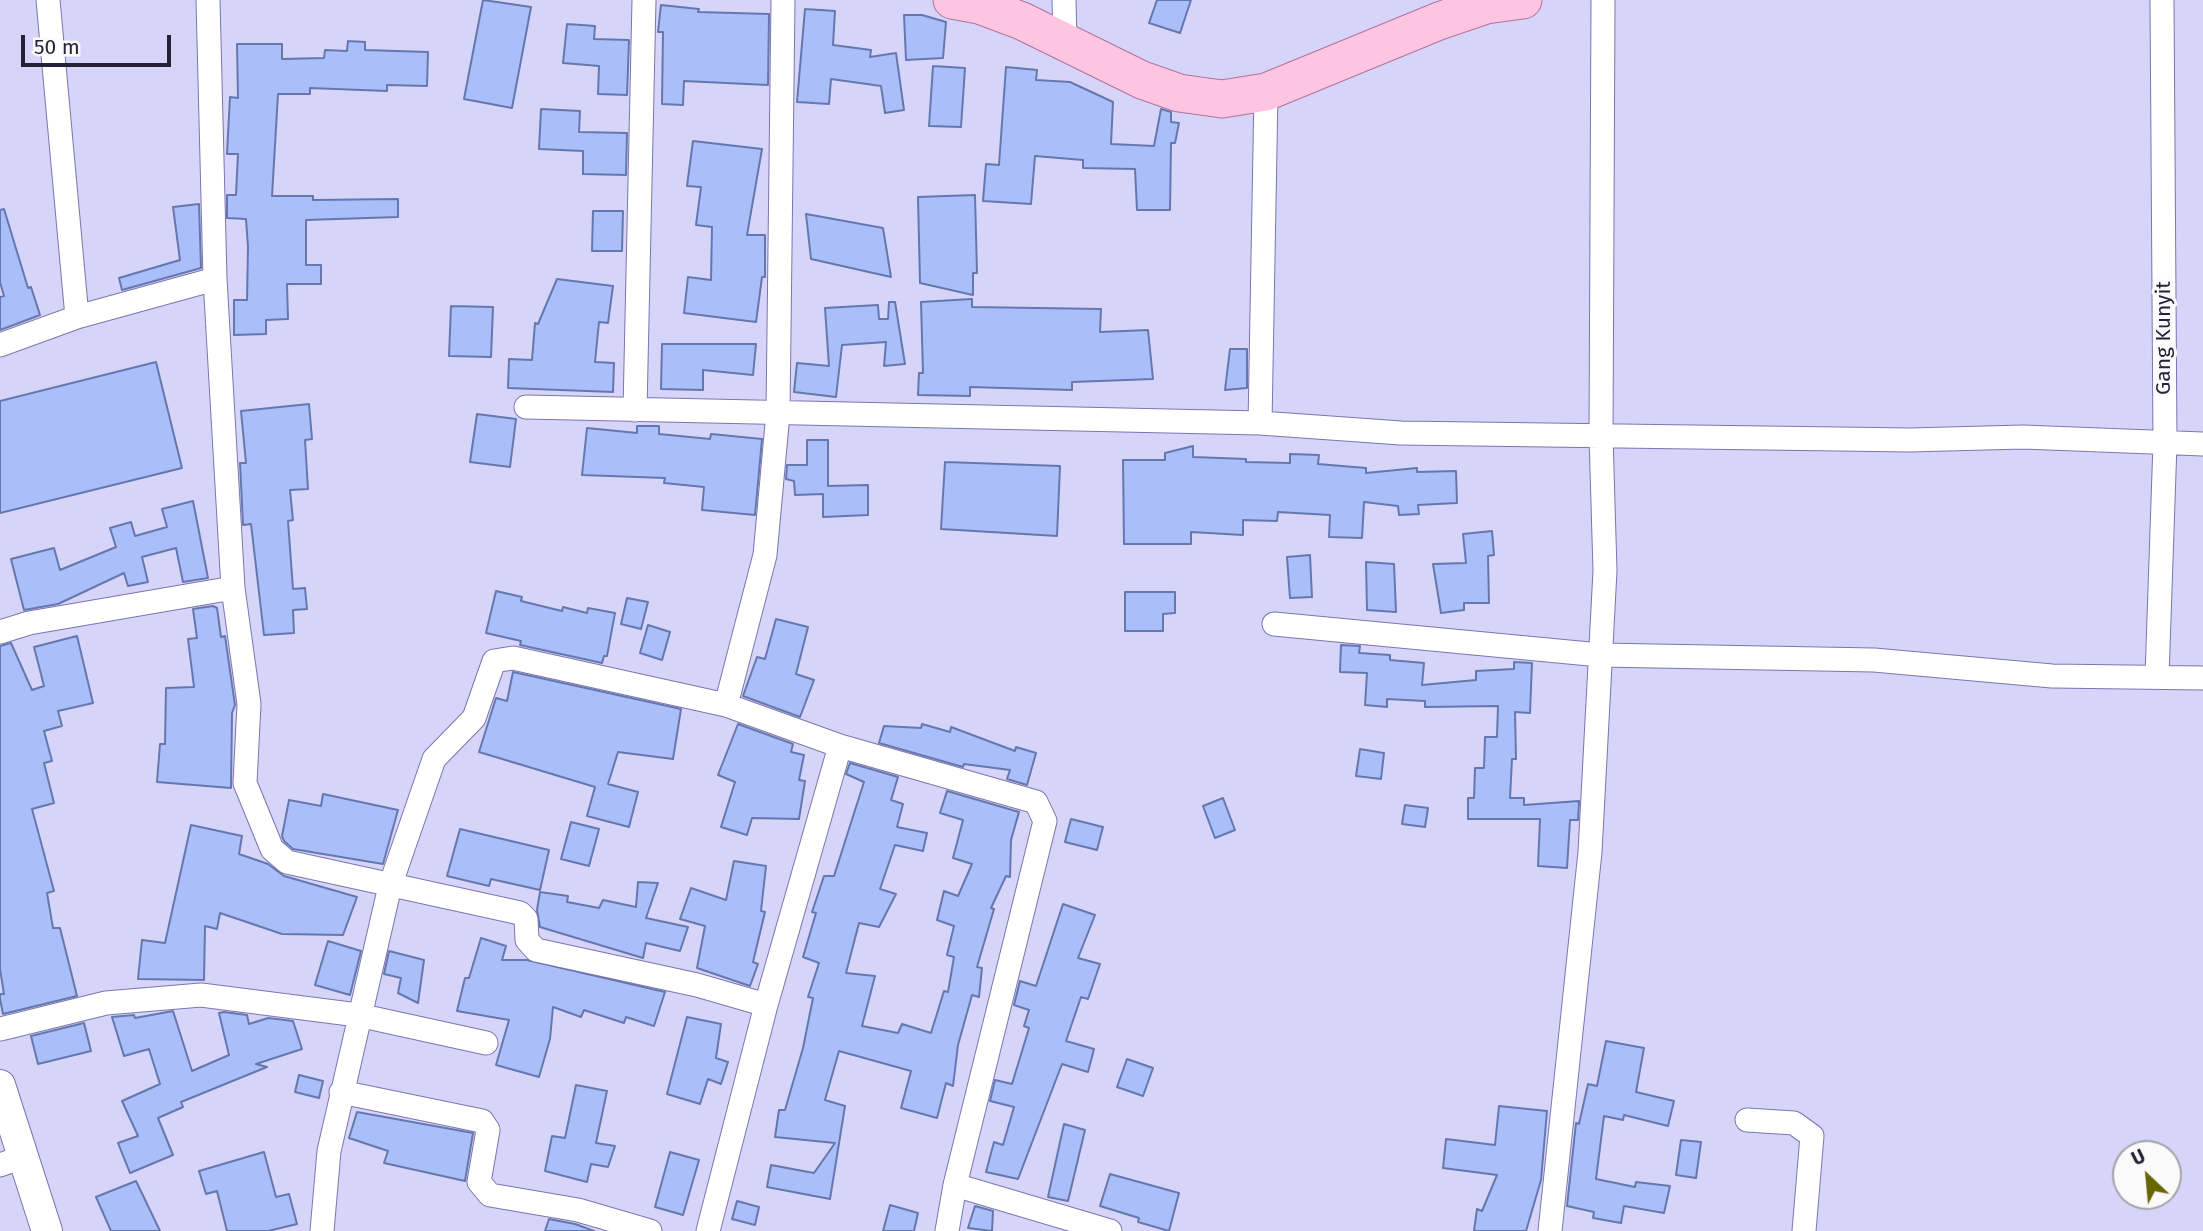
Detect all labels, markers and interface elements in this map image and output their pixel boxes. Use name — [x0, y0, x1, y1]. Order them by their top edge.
scale bar — [24, 21, 175, 65]
text: 50 m — [34, 34, 80, 60]
street label: Gang Kunyit — [2151, 281, 2177, 395]
north arrow — [2112, 1140, 2182, 1210]
text: U — [2128, 1144, 2149, 1171]

